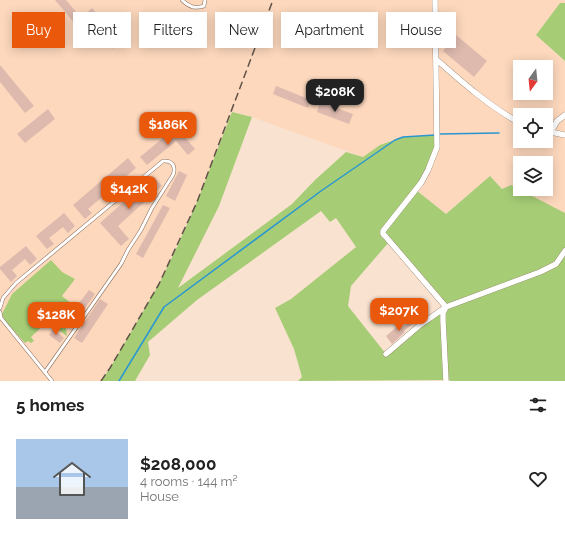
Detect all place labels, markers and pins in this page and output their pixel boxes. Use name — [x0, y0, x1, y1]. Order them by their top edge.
pin: $208K — [307, 79, 363, 113]
pin: $186K — [140, 112, 196, 146]
pin: $142K — [101, 176, 157, 210]
pin: $207K — [371, 298, 427, 332]
pin: $128K — [28, 302, 84, 336]

